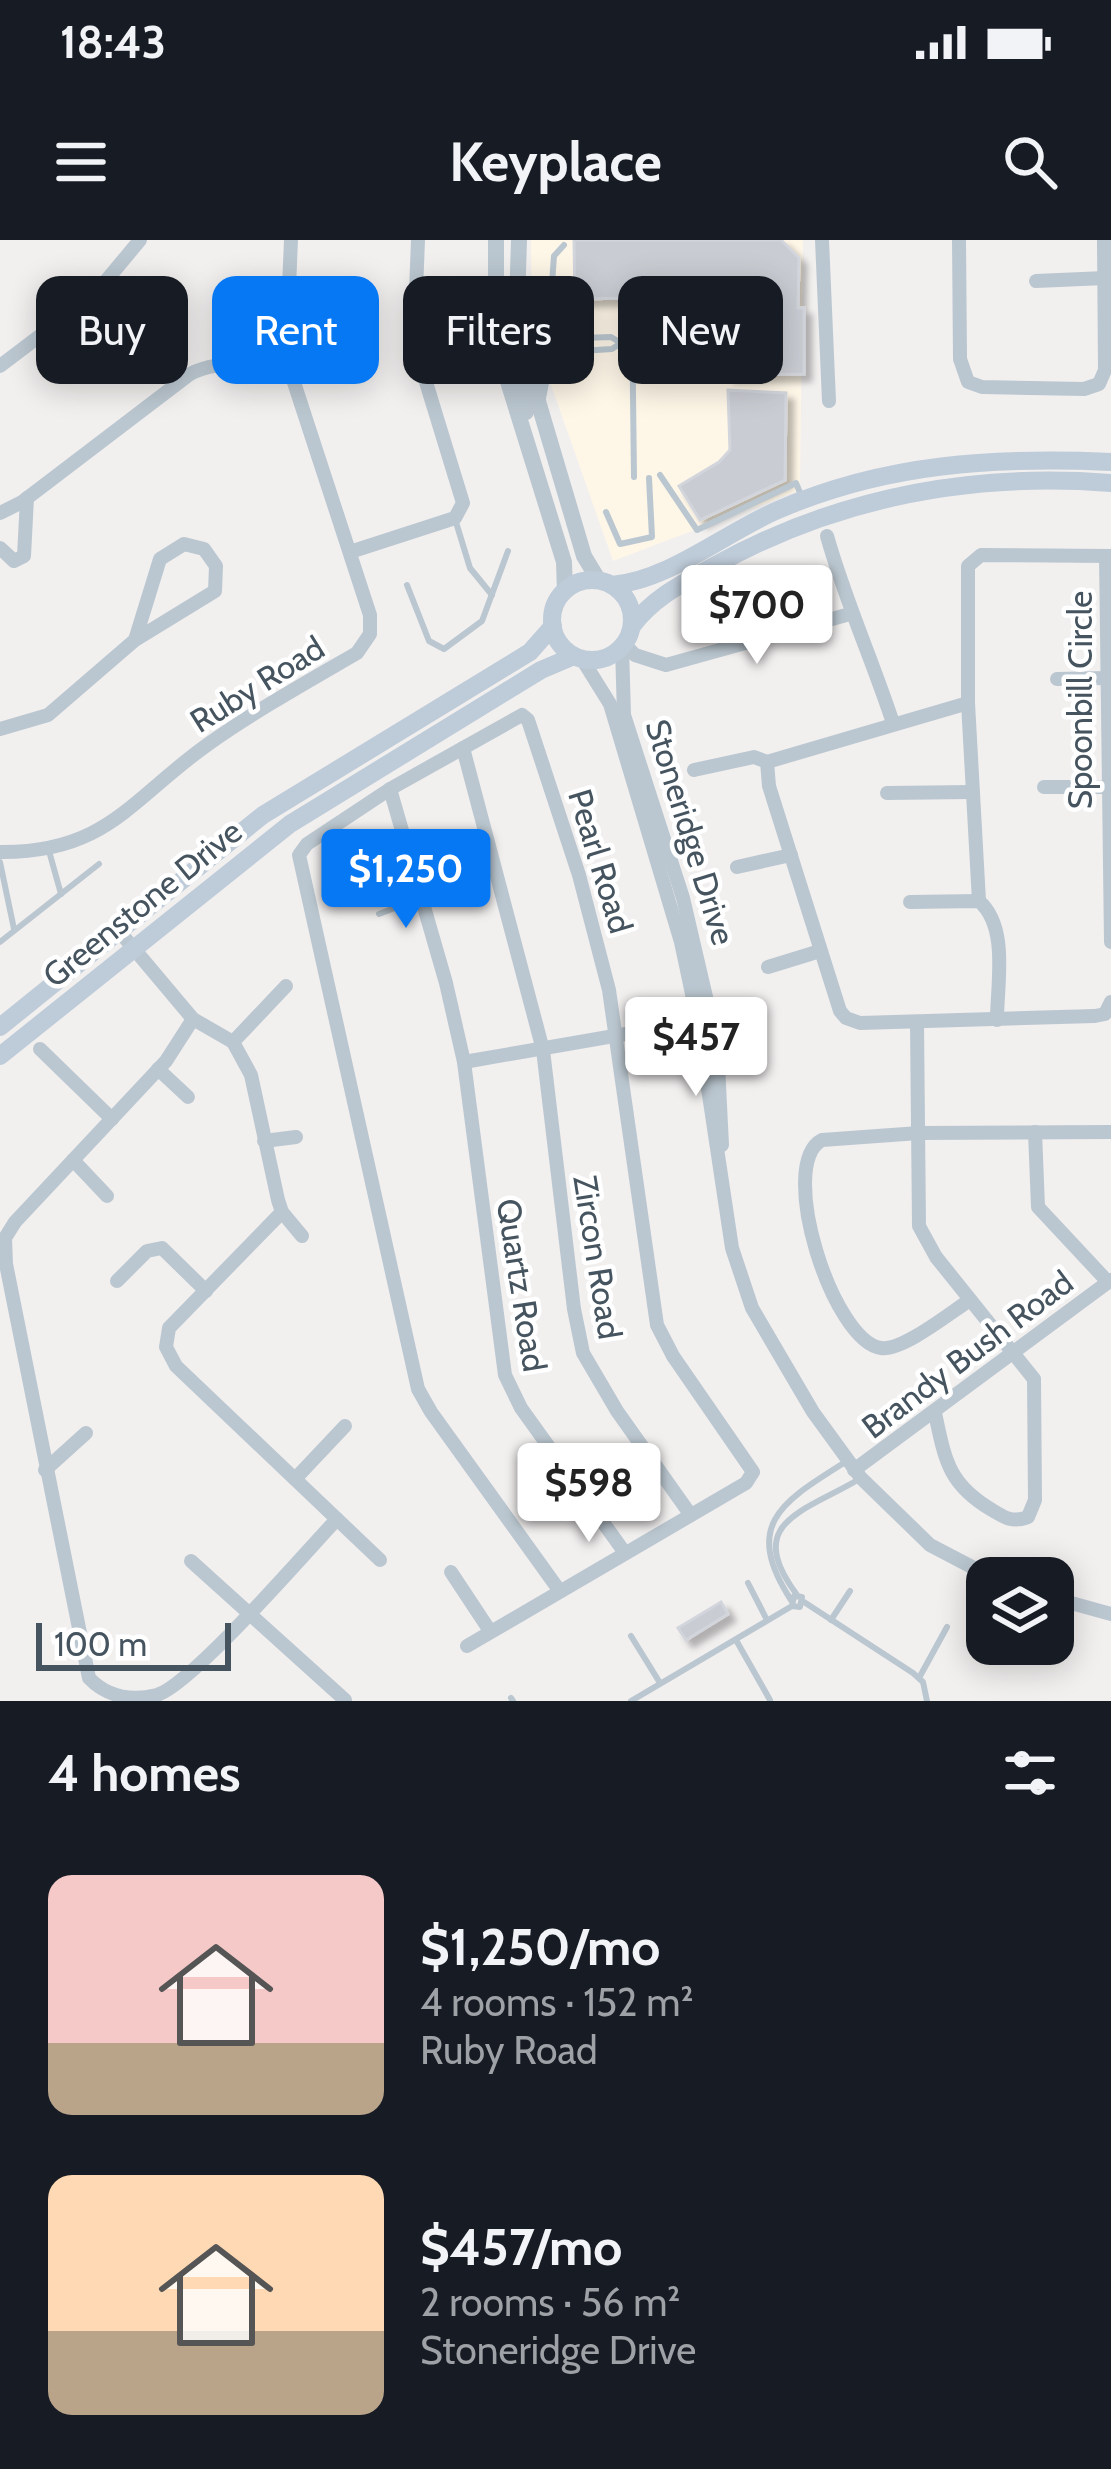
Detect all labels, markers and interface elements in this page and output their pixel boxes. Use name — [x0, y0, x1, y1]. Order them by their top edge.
text: 18:43 — [60, 15, 166, 69]
icon: menu — [48, 129, 114, 195]
text: Keyplace — [449, 129, 662, 195]
icon: search — [997, 129, 1063, 195]
chip: Buy — [36, 276, 188, 384]
chip: Rent — [212, 276, 379, 384]
chip: Filters — [403, 276, 594, 384]
chip: New — [618, 276, 783, 384]
pin: $700 — [686, 565, 828, 667]
text: $700 — [708, 580, 806, 628]
street label: Spoonbill Circle — [1060, 591, 1100, 809]
street label: Ruby Road — [183, 627, 331, 741]
street label: Stoneridge Drive — [638, 714, 744, 950]
street label: Pearl Road — [560, 784, 642, 938]
street label: Greenstone Drive — [35, 811, 249, 995]
pin: $1,250 — [308, 829, 504, 931]
text: $1,250 — [348, 844, 464, 892]
pin: $457 — [625, 997, 767, 1099]
text: $457 — [652, 1012, 740, 1060]
street label: Zircon Road — [565, 1172, 631, 1342]
street label: Quartz Road — [489, 1196, 555, 1374]
street label: Brandy Bush Road — [854, 1262, 1080, 1446]
pin: $598 — [518, 1443, 660, 1545]
text: $598 — [544, 1458, 634, 1506]
map controls — [966, 1557, 1074, 1665]
button: layers — [966, 1557, 1074, 1665]
scale bar — [36, 1617, 231, 1670]
text: 100 m — [54, 1624, 147, 1664]
icon: filters — [997, 1740, 1063, 1806]
text: 4 homes — [48, 1742, 240, 1804]
text: $1,250/mo — [420, 1916, 660, 1978]
icon: home — [144, 1923, 288, 2067]
text: 4 rooms · 152 m² — [420, 1978, 693, 2026]
text: Ruby Road — [420, 2026, 598, 2074]
text: $457/mo — [420, 2216, 622, 2278]
icon: home — [144, 2223, 288, 2367]
text: 2 rooms · 56 m² — [420, 2278, 680, 2326]
text: Stoneridge Drive — [420, 2326, 696, 2374]

